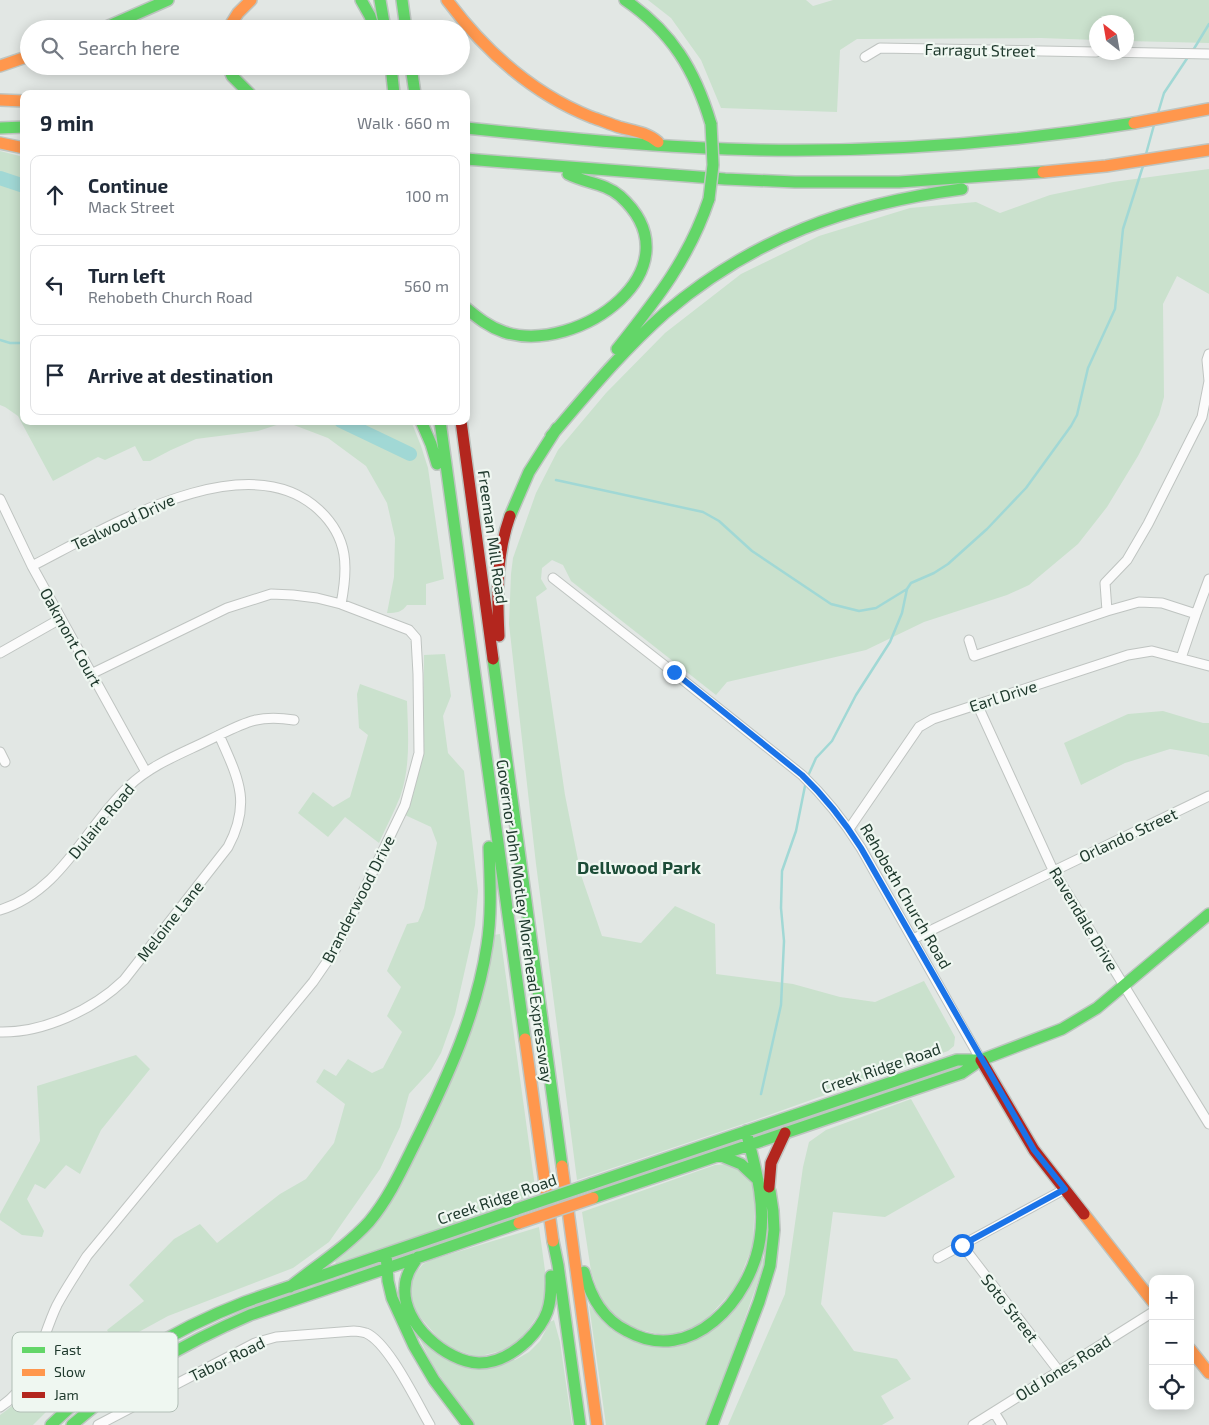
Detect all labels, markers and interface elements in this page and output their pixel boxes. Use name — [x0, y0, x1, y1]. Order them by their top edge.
north arrow — [1089, 15, 1134, 60]
search box — [20, 20, 470, 75]
icon: search — [38, 34, 66, 62]
text: Search here — [78, 36, 180, 59]
street label: Farragut Street — [924, 39, 1036, 60]
text: 9 min — [40, 110, 94, 135]
text: Walk · 660 m — [357, 113, 450, 132]
text: Continue — [88, 174, 168, 197]
icon: ahead — [41, 181, 69, 209]
text: 100 m — [406, 186, 449, 205]
text: Mack Street — [88, 197, 175, 216]
text: Turn left — [88, 264, 165, 287]
icon: left — [41, 271, 69, 299]
text: 560 m — [404, 276, 449, 295]
text: Rehobeth Church Road — [88, 287, 253, 306]
icon: arrive — [41, 361, 69, 389]
text: Arrive at destination — [88, 364, 273, 387]
street label: Freeman Mill Road — [475, 469, 512, 605]
street label: Tealwood Drive — [68, 489, 177, 554]
street label: Oakmont Court — [37, 584, 106, 689]
route end — [663, 661, 686, 684]
street label: Earl Drive — [967, 676, 1039, 715]
street label: Governor John Motley Morehead Expressway — [493, 758, 558, 1084]
street label: Dulaire Road — [64, 779, 138, 862]
street label: Orlando Street — [1076, 803, 1180, 866]
street label: Rehobeth Church Road — [857, 820, 956, 972]
street label: Branderwood Drive — [317, 832, 398, 966]
district label: Dellwood Park — [577, 856, 701, 878]
street label: Ravendale Drive — [1046, 863, 1123, 974]
street label: Meloine Lane — [132, 877, 207, 965]
street label: Creek Ridge Road — [819, 1038, 943, 1097]
street label: Creek Ridge Road — [435, 1169, 559, 1228]
route start — [951, 1234, 974, 1257]
street label: Soto Street — [978, 1270, 1043, 1346]
map controls — [1149, 1275, 1194, 1410]
button: + — [1149, 1275, 1194, 1320]
button: − — [1149, 1320, 1194, 1365]
street label: Old Jones Road — [1012, 1331, 1114, 1404]
legend — [12, 1332, 178, 1412]
street label: Tabor Road — [186, 1332, 267, 1385]
text: Fast — [54, 1341, 81, 1358]
text: Slow — [54, 1363, 86, 1380]
button: locate — [1149, 1365, 1194, 1410]
text: Jam — [54, 1386, 79, 1403]

